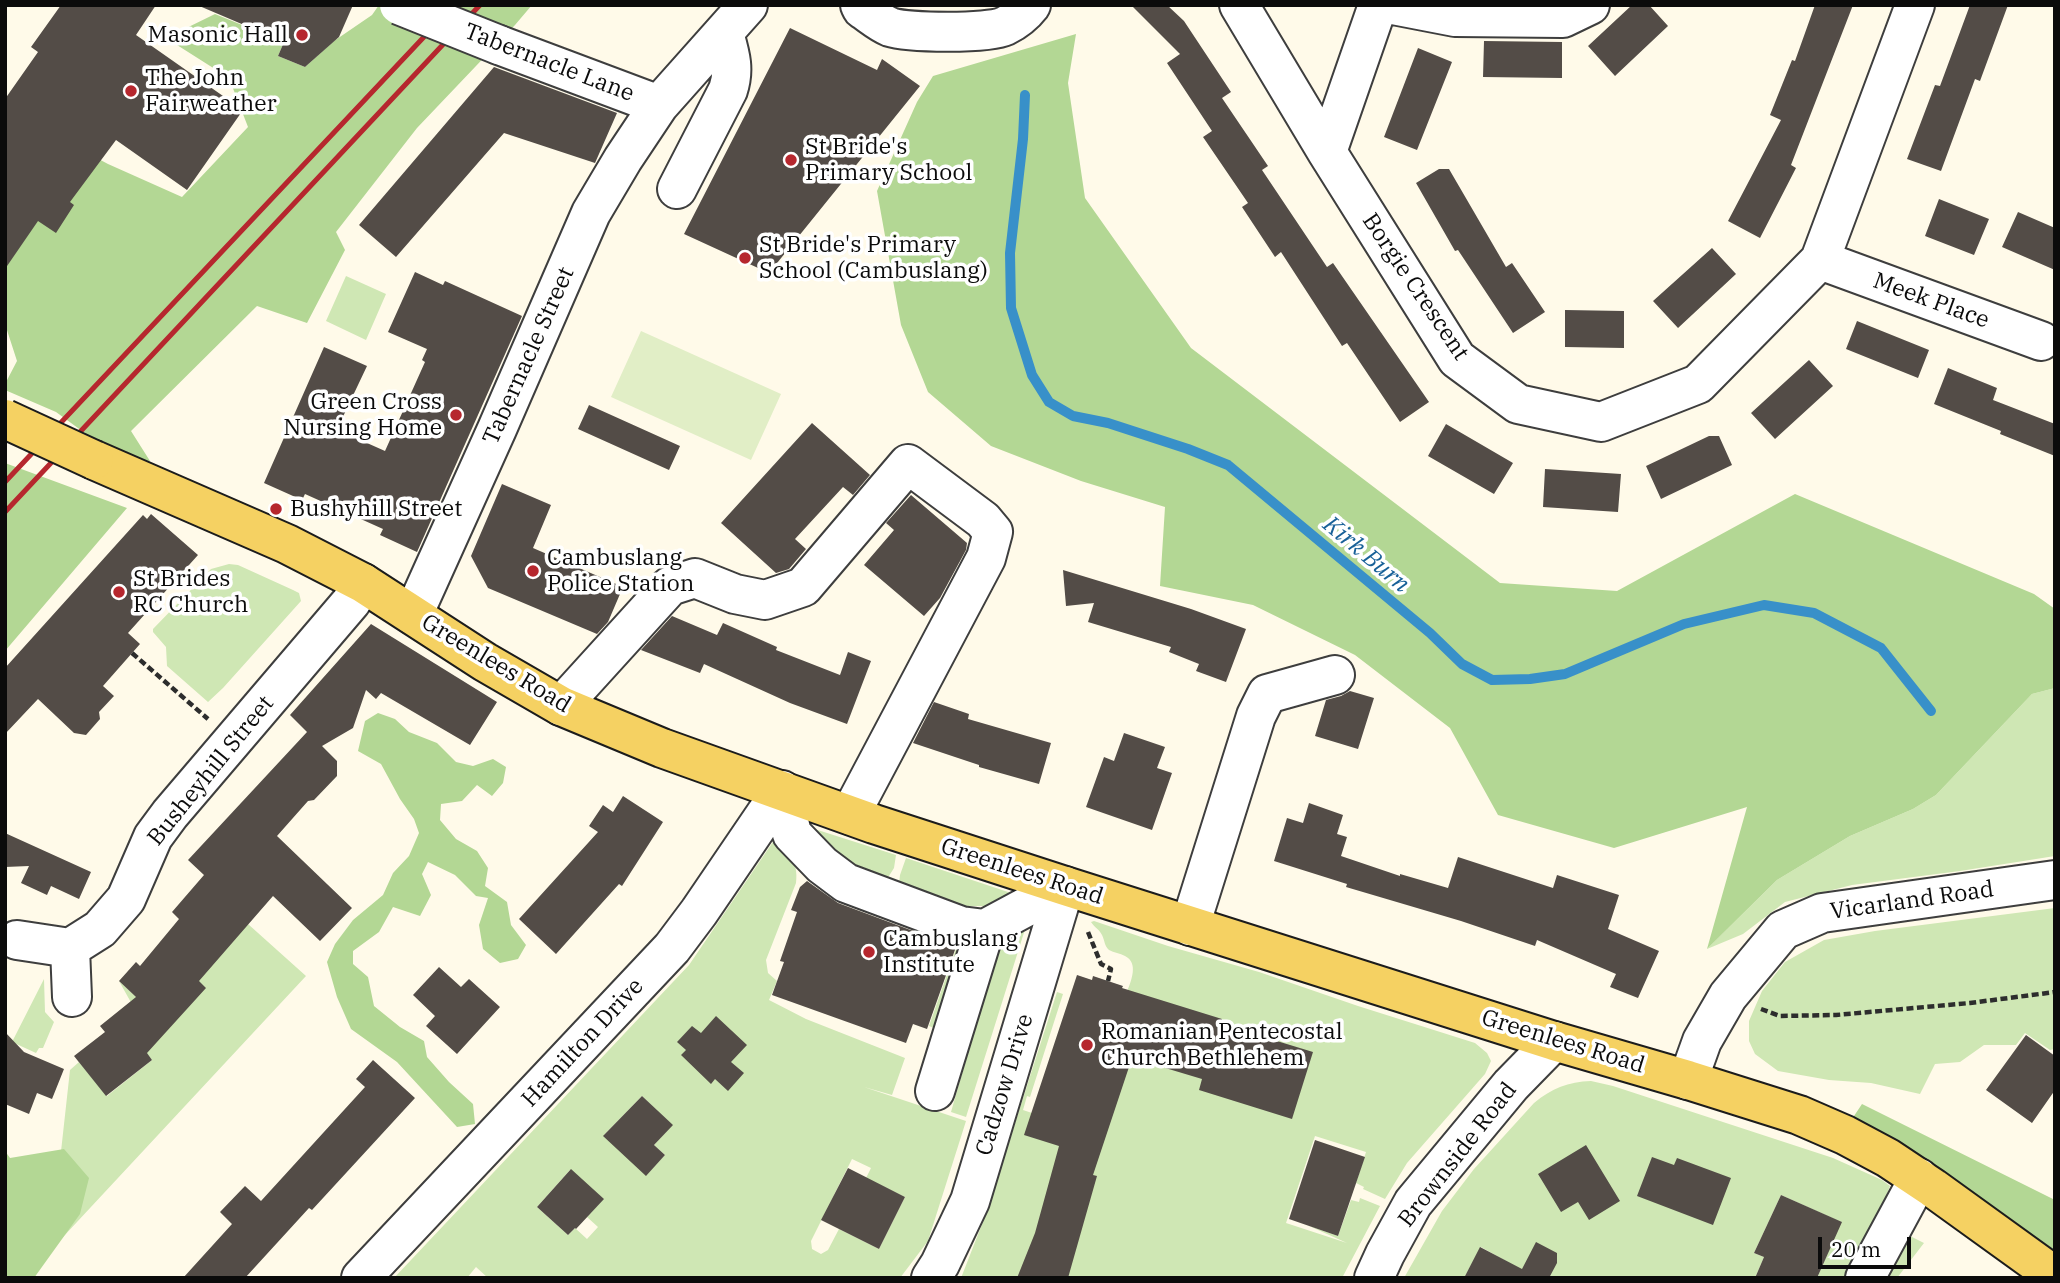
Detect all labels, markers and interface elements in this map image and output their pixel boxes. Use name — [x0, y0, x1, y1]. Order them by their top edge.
street label: Tabernacle Lane — [460, 18, 638, 108]
place label: Masonic Hall — [148, 21, 288, 49]
marker: Masonic Hall — [294, 27, 310, 43]
place label: The John Fairweather — [145, 64, 277, 118]
marker: The John Fairweather — [123, 83, 139, 99]
place label: St Bride's Primary School — [805, 133, 972, 187]
marker: St Bride's Primary School — [783, 152, 799, 168]
street label: Borgie Crescent — [1356, 208, 1474, 366]
place label: St Bride's Primary School (Cambuslang) — [759, 231, 988, 285]
marker: St Bride's Primary School (Cambuslang) — [737, 250, 753, 266]
street label: Tabernacle Street — [478, 263, 580, 449]
street label: Meek Place — [1869, 267, 1993, 335]
place label: Green Cross Nursing Home — [283, 388, 442, 442]
marker: Green Cross Nursing Home — [448, 407, 464, 423]
place label: Bushyhill Street — [290, 495, 462, 523]
marker: Bushyhill Street — [268, 501, 284, 517]
water label: Kirk Burn — [1317, 511, 1415, 599]
place label: Cambuslang Police Station — [547, 544, 694, 598]
marker: Cambuslang Police Station — [525, 563, 541, 579]
place label: St Brides RC Church — [133, 565, 248, 619]
marker: St Brides RC Church — [111, 584, 127, 600]
street label: Greenlees Road — [416, 609, 576, 719]
street label: Busheyhill Street — [142, 690, 280, 852]
street label: Greenlees Road — [937, 833, 1107, 911]
street label: Vicarland Road — [1828, 876, 1996, 926]
place label: Cambuslang Institute — [883, 925, 1018, 979]
marker: Cambuslang Institute — [861, 944, 877, 960]
street label: Hamilton Drive — [516, 973, 650, 1113]
street label: Greenlees Road — [1478, 1004, 1648, 1080]
street label: Cadzow Drive — [970, 1011, 1040, 1159]
place label: Romanian Pentecostal Church Bethlehem — [1101, 1018, 1343, 1072]
marker: Romanian Pentecostal Church Bethlehem — [1079, 1037, 1095, 1053]
street label: Brownside Road — [1393, 1077, 1523, 1233]
scale bar — [1822, 1224, 1915, 1268]
text: 20 m — [1831, 1235, 1881, 1263]

